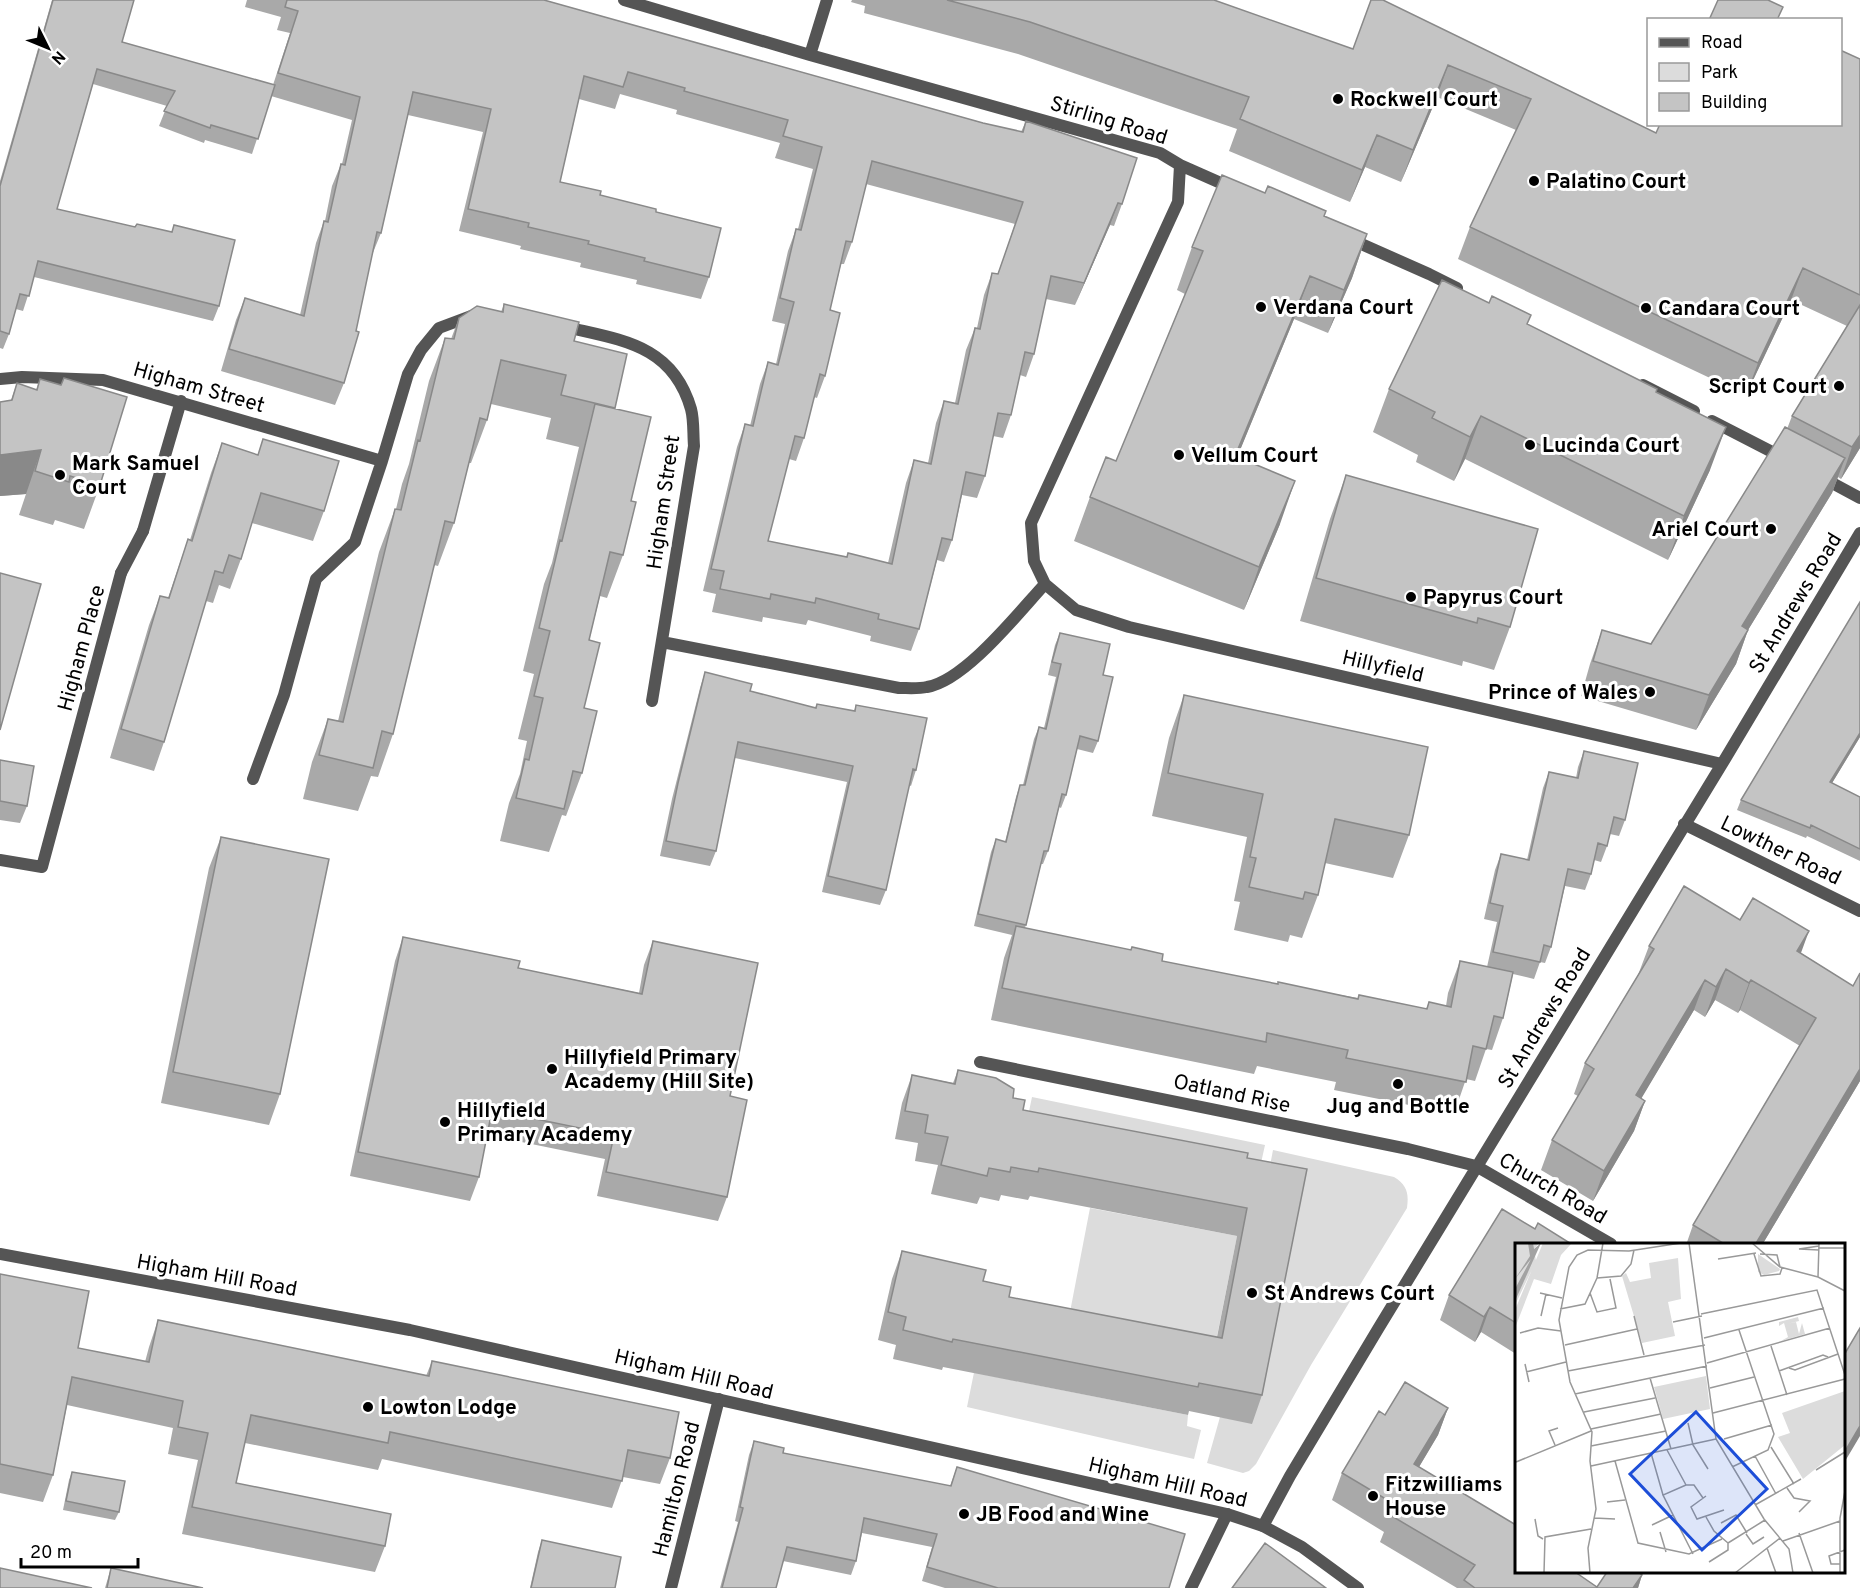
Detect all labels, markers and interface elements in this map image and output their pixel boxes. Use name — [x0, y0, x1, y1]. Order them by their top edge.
north arrow — [18, 18, 78, 78]
legend — [1647, 18, 1842, 126]
text: Road — [1701, 32, 1743, 55]
text: N — [46, 46, 69, 68]
text: Park — [1701, 62, 1738, 85]
place label: Rockwell Court — [1350, 87, 1498, 114]
street label: Stirling Road — [1046, 91, 1171, 152]
marker: Rockwell Court — [1331, 92, 1345, 106]
text: Building — [1701, 92, 1767, 115]
place label: Palatino Court — [1546, 169, 1686, 196]
marker: Palatino Court — [1527, 174, 1541, 188]
place label: Verdana Court — [1273, 295, 1413, 322]
place label: Candara Court — [1658, 296, 1800, 323]
marker: Verdana Court — [1254, 300, 1268, 314]
marker: Candara Court — [1639, 301, 1653, 315]
street label: Higham Street — [130, 357, 268, 420]
place label: Script Court — [1708, 374, 1827, 401]
marker: Script Court — [1832, 379, 1846, 393]
street label: Higham Street — [642, 433, 687, 571]
place label: Lucinda Court — [1542, 433, 1680, 460]
marker: Lucinda Court — [1523, 438, 1537, 452]
place label: Vellum Court — [1191, 443, 1318, 470]
marker: Vellum Court — [1172, 448, 1186, 462]
place label: Mark Samuel Court — [72, 451, 200, 502]
marker: Mark Samuel Court — [53, 468, 67, 482]
place label: Ariel Court — [1652, 517, 1759, 544]
marker: Ariel Court — [1764, 522, 1778, 536]
street label: St Andrews Road — [1744, 528, 1849, 679]
street label: Higham Place — [53, 582, 112, 715]
place label: Papyrus Court — [1423, 585, 1563, 612]
marker: Papyrus Court — [1404, 590, 1418, 604]
street label: Hillyfield — [1339, 645, 1426, 690]
place label: Prince of Wales — [1488, 680, 1638, 707]
marker: Prince of Wales — [1643, 685, 1657, 699]
street label: Lowther Road — [1715, 810, 1845, 892]
street label: St Andrews Road — [1493, 943, 1598, 1094]
place label: Hillyfield Primary Academy (Hill Site) — [564, 1045, 754, 1096]
marker: Hillyfield Primary Academy (Hill Site) — [545, 1062, 559, 1076]
street label: Oatland Rise — [1171, 1069, 1293, 1120]
marker: Jug and Bottle — [1391, 1077, 1405, 1091]
place label: Jug and Bottle — [1326, 1094, 1470, 1121]
place label: Hillyfield Primary Academy — [457, 1098, 633, 1149]
marker: Hillyfield Primary Academy — [438, 1115, 452, 1129]
street label: Church Road — [1493, 1147, 1611, 1231]
inset map — [1515, 1243, 1845, 1573]
street label: Higham Hill Road — [134, 1249, 299, 1304]
place label: St Andrews Court — [1264, 1281, 1435, 1308]
marker: St Andrews Court — [1245, 1286, 1259, 1300]
street label: Higham Hill Road — [611, 1344, 776, 1407]
place label: Lowton Lodge — [380, 1395, 517, 1422]
marker: Lowton Lodge — [361, 1400, 375, 1414]
street label: Hamilton Road — [648, 1419, 707, 1560]
street label: Higham Hill Road — [1085, 1452, 1250, 1515]
place label: Fitzwilliams House — [1385, 1472, 1503, 1523]
marker: Fitzwilliams House — [1366, 1489, 1380, 1503]
place label: JB Food and Wine — [976, 1502, 1149, 1529]
marker: JB Food and Wine — [957, 1507, 971, 1521]
scale bar — [21, 1531, 138, 1569]
text: 20 m — [30, 1542, 72, 1565]

